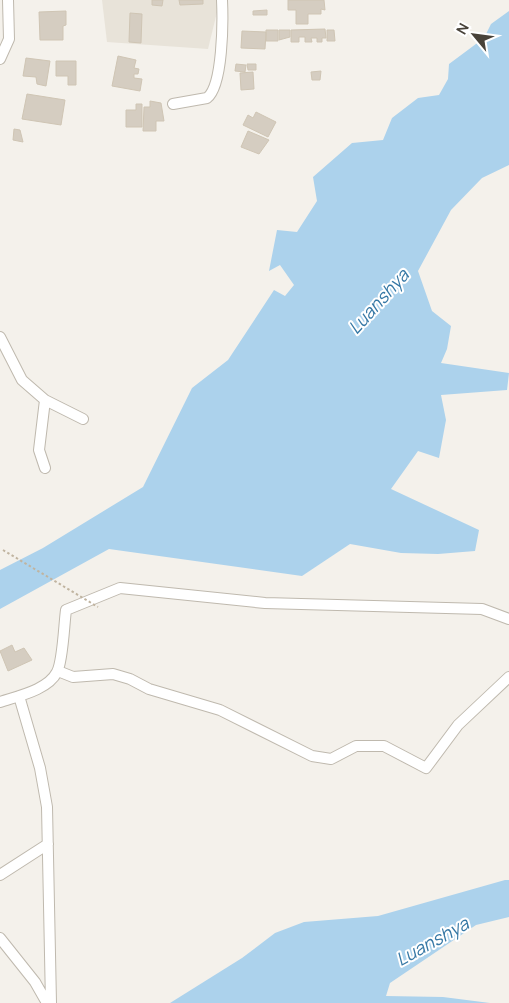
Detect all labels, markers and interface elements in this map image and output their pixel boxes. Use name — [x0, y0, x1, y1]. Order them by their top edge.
north arrow — [449, 10, 499, 60]
text: N — [451, 19, 473, 37]
water label: Luanshya — [342, 263, 414, 339]
water label: Luanshya — [391, 911, 474, 971]

